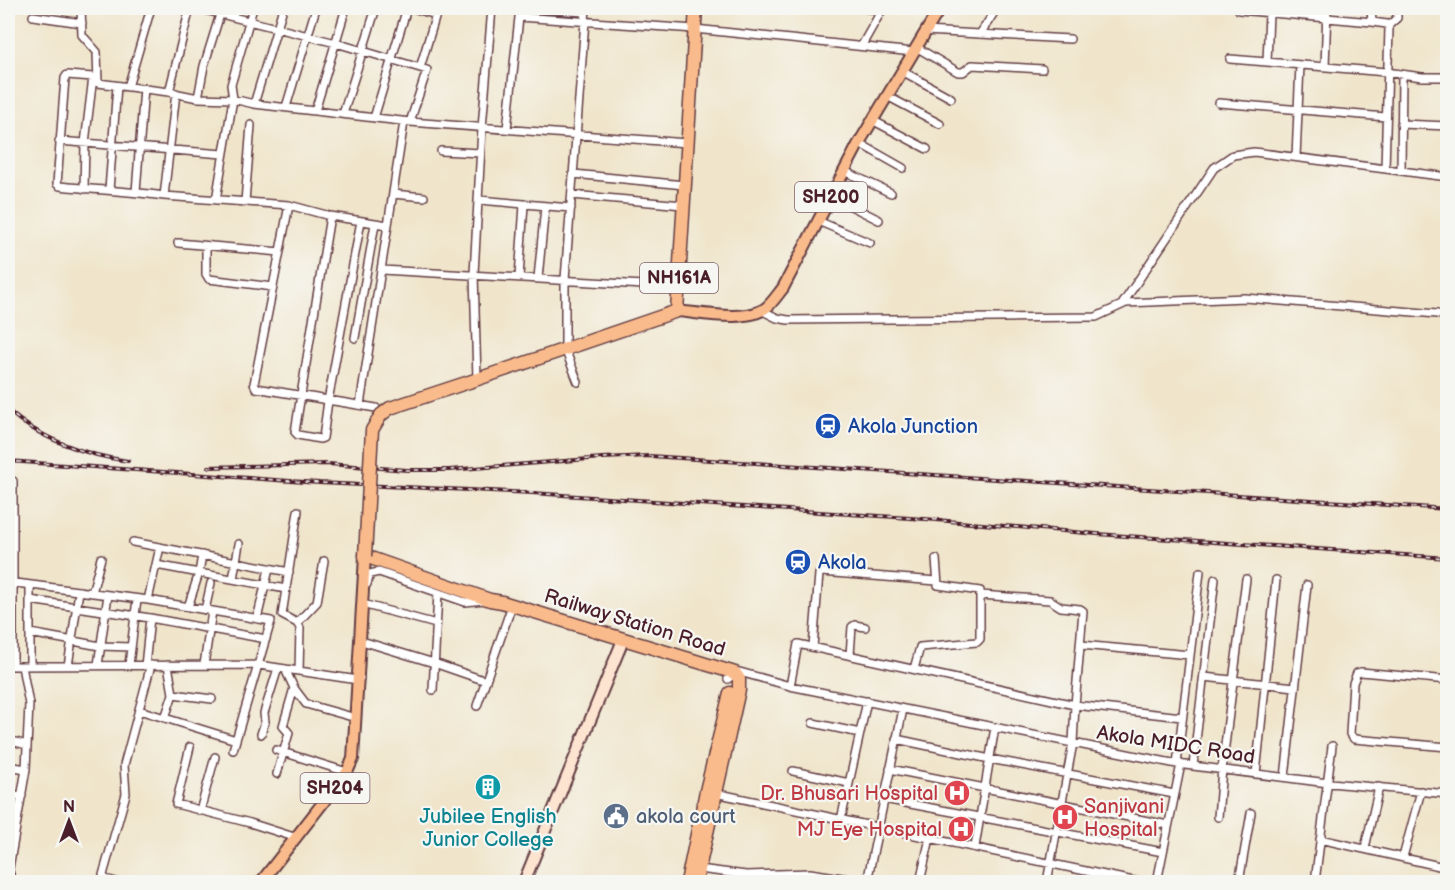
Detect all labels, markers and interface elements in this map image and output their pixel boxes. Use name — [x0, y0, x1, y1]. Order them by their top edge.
road number: SH200 — [795, 182, 867, 212]
road number: NH161A — [640, 263, 718, 293]
station icon: Akola Junction — [813, 411, 843, 441]
place label: Akola Junction — [848, 415, 978, 439]
station icon: Akola — [783, 547, 813, 577]
place label: Akola — [818, 551, 867, 575]
street label: Railway Station Road — [541, 584, 728, 662]
street label: Akola MIDC Road — [1095, 721, 1257, 769]
building icon: Jubilee English Junior College — [473, 772, 503, 802]
road number: SH204 — [300, 773, 370, 803]
hospital icon: Dr. Bhusari Hospital — [942, 778, 972, 808]
place label: Dr. Bhusari Hospital — [760, 782, 938, 806]
north arrow — [39, 791, 99, 851]
place label: Sanjivani Hospital — [1084, 795, 1164, 842]
text: N — [63, 798, 75, 817]
public building icon: akola court — [601, 801, 631, 831]
hospital icon: Sanjivani Hospital — [1050, 802, 1080, 832]
place label: Jubilee English Junior College — [419, 805, 557, 852]
place label: akola court — [636, 805, 736, 829]
hospital icon: MJ Eye Hospital — [946, 814, 976, 844]
place label: MJ Eye Hospital — [797, 818, 942, 842]

